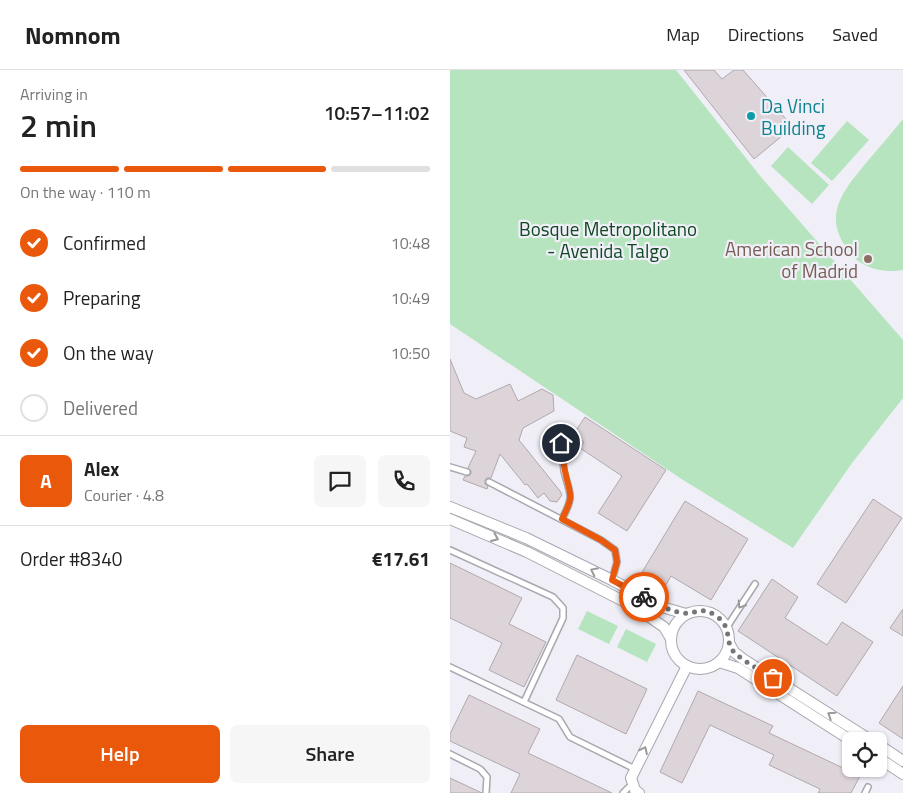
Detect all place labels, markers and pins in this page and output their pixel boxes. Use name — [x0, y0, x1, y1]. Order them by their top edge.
place label: Da Vinci Building — [761, 91, 826, 142]
marker: Da Vinci Building — [745, 110, 757, 122]
place label: American School of Madrid — [725, 234, 858, 285]
marker: American School of Madrid — [862, 253, 874, 265]
pin — [540, 422, 582, 464]
pin — [752, 657, 794, 699]

